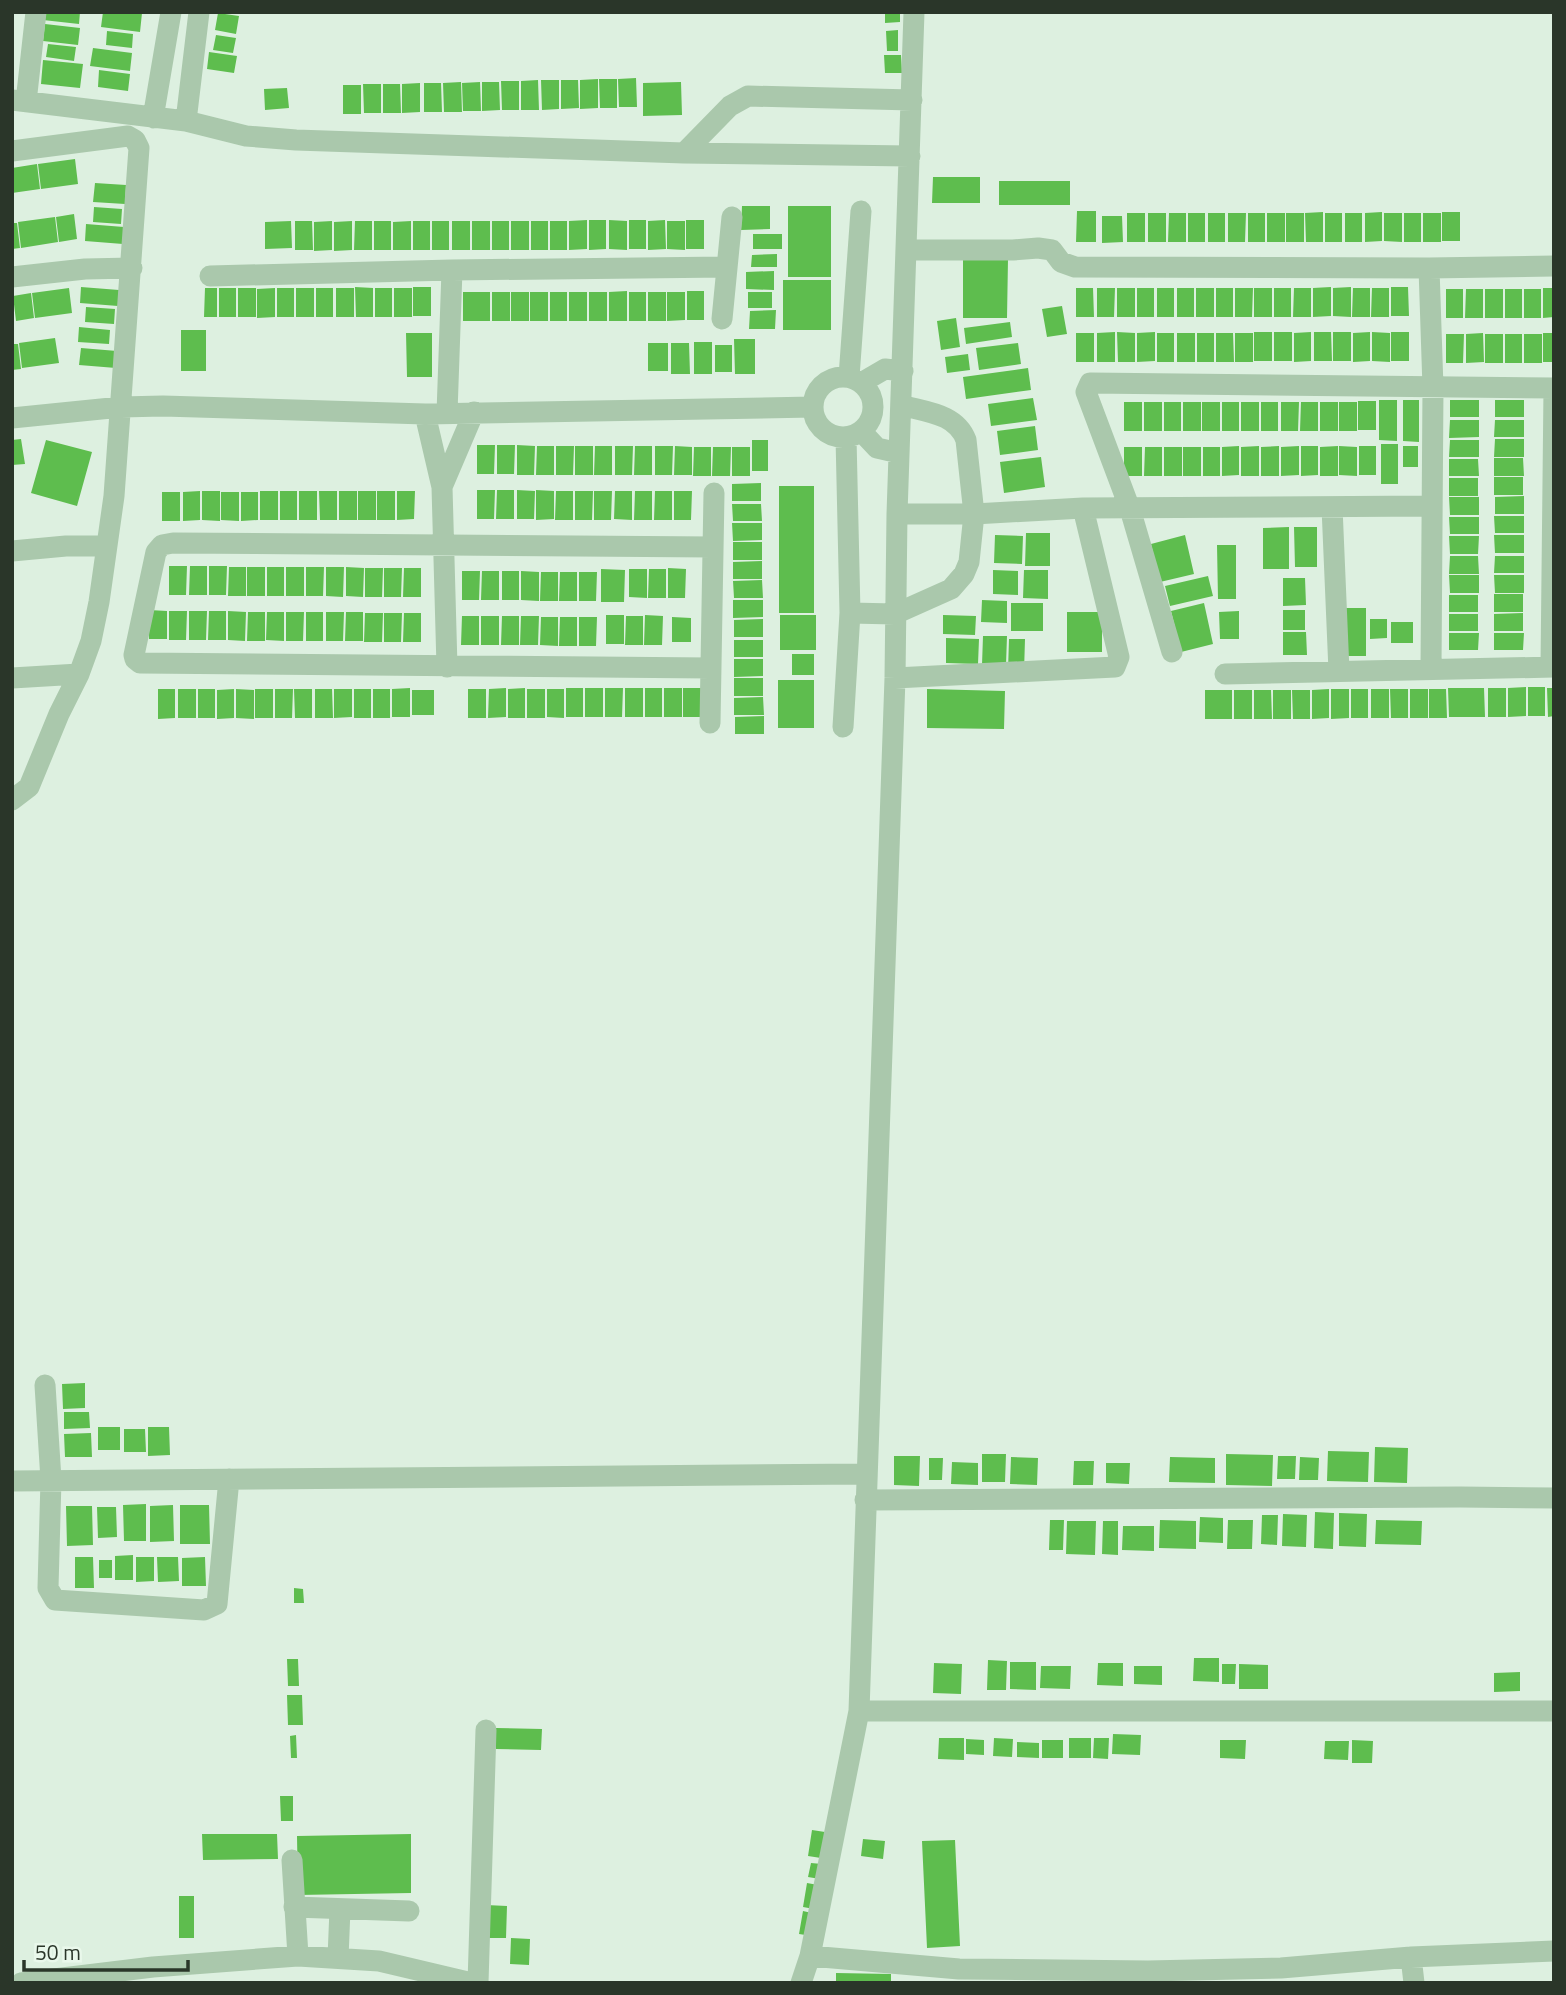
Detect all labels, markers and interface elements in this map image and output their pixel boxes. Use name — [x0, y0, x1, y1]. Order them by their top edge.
scale bar — [24, 1928, 189, 1972]
text: 50 m — [35, 1936, 81, 1968]

